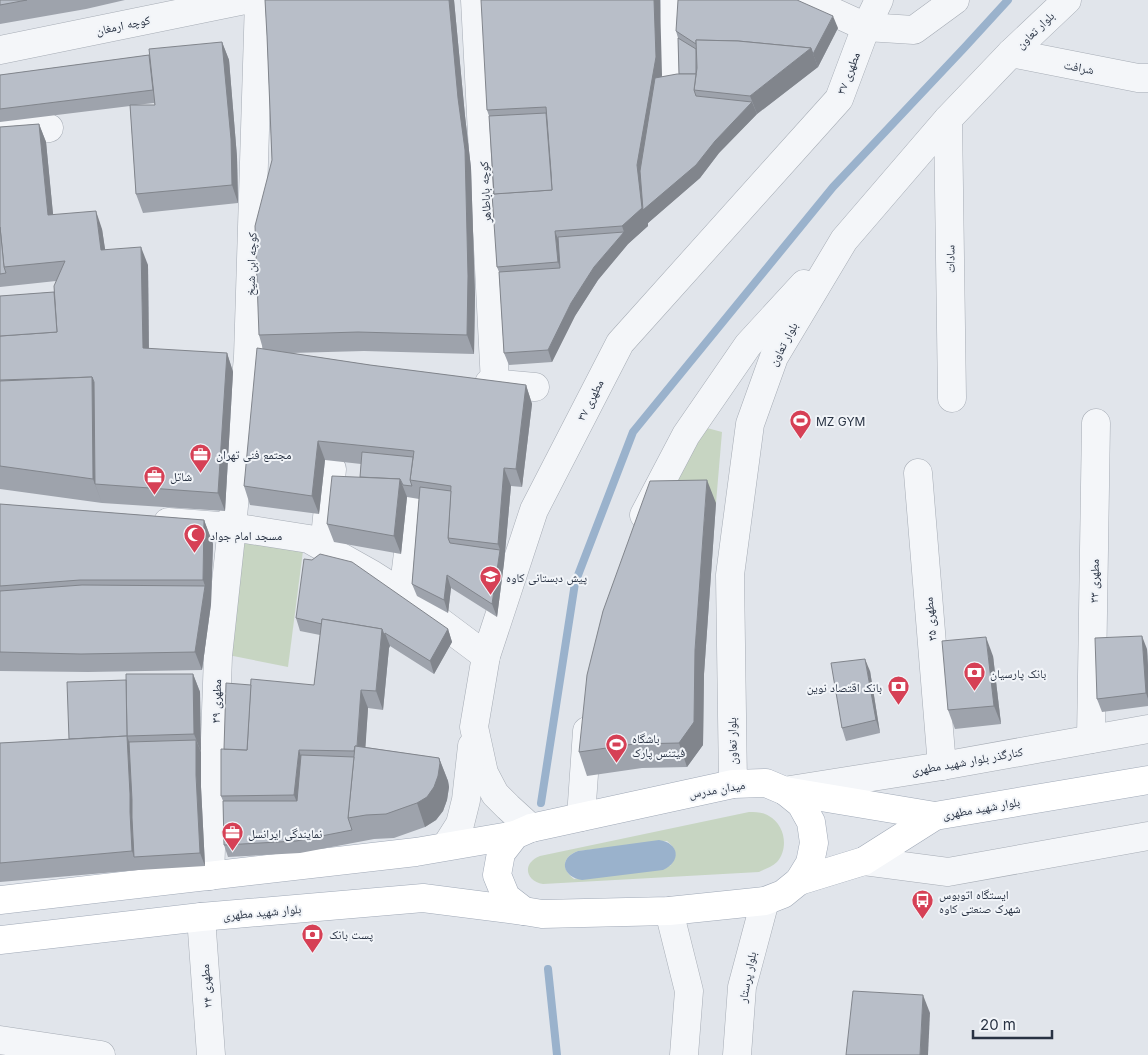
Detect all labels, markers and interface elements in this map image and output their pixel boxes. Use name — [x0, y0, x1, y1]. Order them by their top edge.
street label: بلوار تعاون — [1013, 8, 1058, 52]
street label: کوچه ارمغان — [95, 12, 151, 38]
street label: مطهری ۳۷ — [833, 50, 863, 96]
street label: شرافت — [1063, 57, 1095, 77]
street label: کوچه باباطاهر — [476, 161, 495, 224]
street label: کوچه ابن شیخ — [242, 232, 260, 296]
street label: سادات — [942, 245, 958, 273]
street label: بلوار تعاون — [765, 320, 801, 369]
street label: مطهری ۳۷ — [573, 377, 607, 423]
sports icon: MZ GYM — [788, 409, 812, 440]
place label: MZ GYM — [816, 414, 865, 429]
office icon: مجتمع فنی تهران — [188, 442, 212, 473]
place label: مجتمع فنی تهران — [216, 447, 291, 462]
office icon: شاتل — [142, 464, 166, 495]
place label: شاتل — [170, 469, 192, 484]
mosque icon: مسجد امام جواد — [182, 523, 206, 554]
place label: مسجد امام جواد — [210, 528, 282, 544]
street label: مطهری ۳۳ — [1086, 559, 1102, 603]
school or university icon: پیش دبستانی کاوه — [478, 565, 502, 596]
place label: پیش دبستانی کاوه — [506, 570, 588, 585]
street label: مطهری ۳۵ — [921, 596, 939, 642]
bank icon: بانک پارسیان — [962, 661, 986, 692]
place label: بانک پارسیان — [990, 666, 1046, 681]
bank icon: بانک اقتصاد نوین — [886, 675, 910, 706]
street label: مطهری ۳۹ — [208, 679, 224, 723]
place label: بانک اقتصاد نوین — [807, 680, 882, 695]
street label: بلوار تعاون — [724, 717, 740, 765]
place label: باشگاه فیتنس پارک — [632, 731, 685, 760]
sports icon: باشگاه فیتنس پارک — [604, 733, 628, 764]
street label: کنارگذر بلوار شهید مطهری — [910, 744, 1024, 779]
street label: میدان مدرس — [688, 777, 746, 802]
street label: بلوار شهید مطهری — [941, 794, 1021, 823]
office icon: نمایندگی ایرانسل — [220, 821, 244, 852]
place label: نمایندگی ایرانسل — [248, 826, 322, 841]
place label: ایستگاه اتوبوس شهرک صنعتی کاوه — [939, 887, 1021, 916]
bus stop icon: ایستگاه اتوبوس شهرک صنعتی کاوه — [911, 889, 935, 920]
street label: بلوار شهید مطهری — [222, 901, 302, 923]
bank icon: پست بانک — [301, 922, 325, 953]
place label: پست بانک — [329, 927, 374, 942]
street label: بلوار پرستار — [735, 950, 760, 1005]
street label: مطهری ۲۴ — [197, 964, 215, 1008]
scale bar — [973, 1008, 1052, 1040]
text: 20 m — [980, 1015, 1016, 1034]

